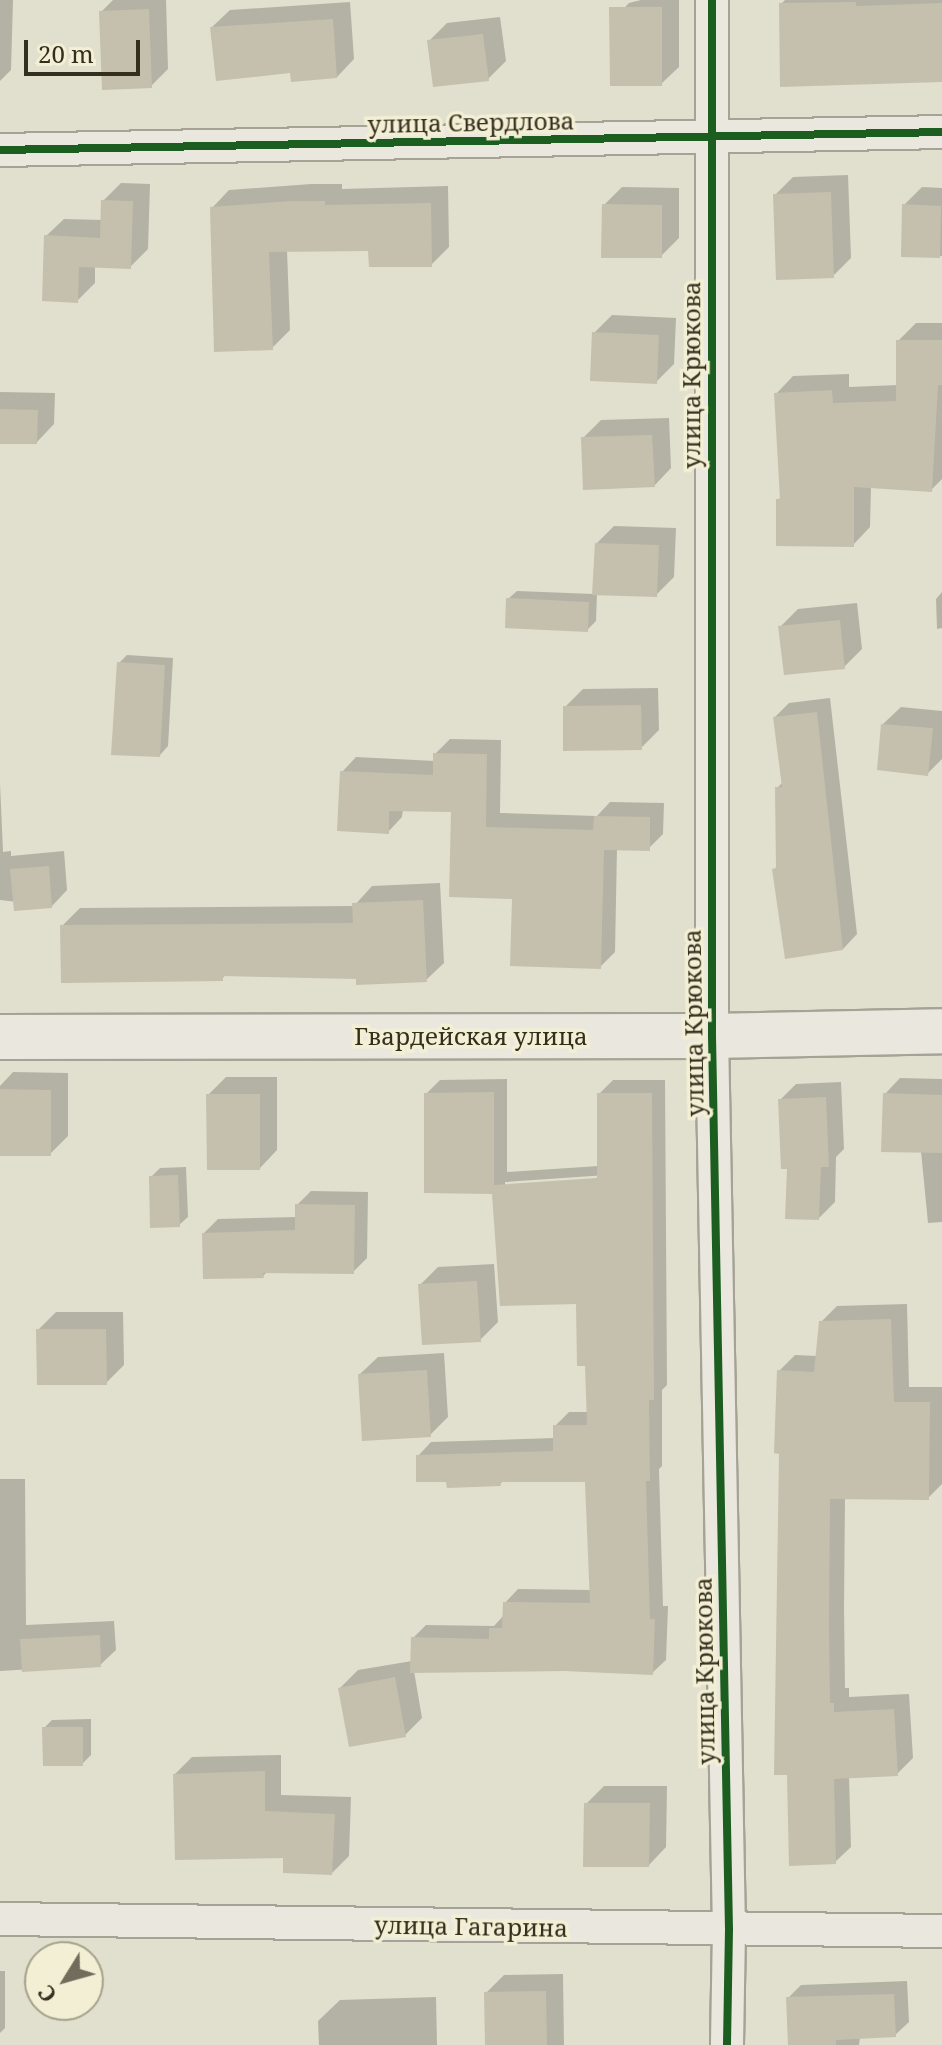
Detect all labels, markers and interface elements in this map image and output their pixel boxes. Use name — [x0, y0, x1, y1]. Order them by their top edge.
scale bar — [28, 24, 144, 74]
text: 20 m — [38, 37, 94, 70]
street label: улица Свердлова — [367, 106, 575, 138]
street label: улица Крюкова — [677, 281, 705, 469]
street label: улица Крюкова — [677, 929, 709, 1117]
street label: Гвардейская улица — [354, 1022, 588, 1050]
street label: улица Крюкова — [688, 1577, 720, 1765]
street label: улица Гагарина — [374, 1910, 568, 1942]
north arrow — [24, 1941, 104, 2021]
text: С — [30, 1979, 63, 2009]

